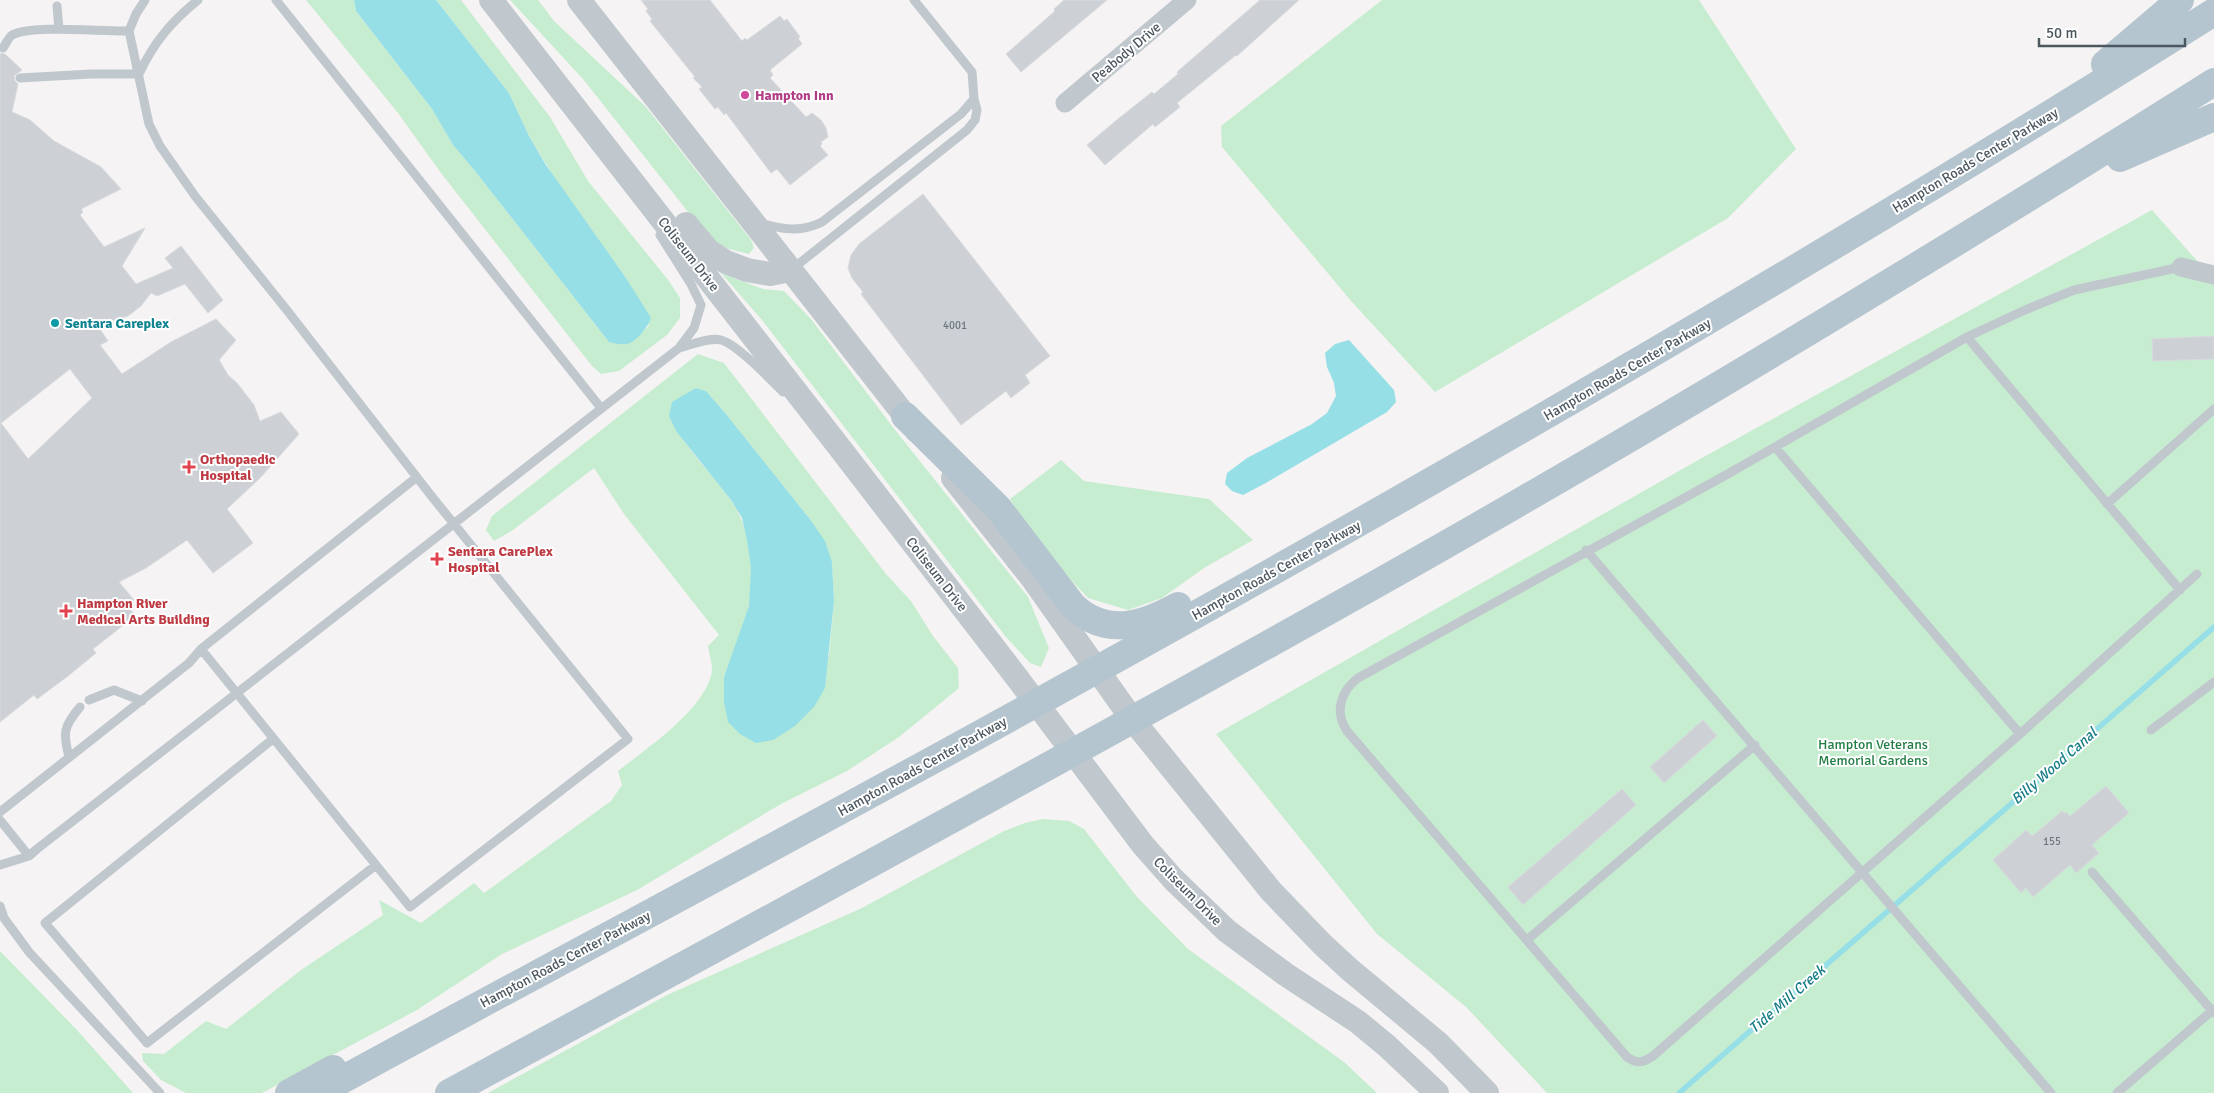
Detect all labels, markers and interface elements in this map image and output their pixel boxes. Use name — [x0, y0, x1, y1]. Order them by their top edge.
scale bar — [2039, 15, 2185, 47]
street label: Peabody Drive — [1088, 19, 1164, 86]
text: 50 m — [2046, 24, 2077, 42]
place label: Hampton Inn — [755, 87, 834, 104]
marker: Hampton Inn — [739, 89, 751, 101]
street label: Hampton Roads Center Parkway — [1889, 104, 2062, 217]
street label: Coliseum Drive — [654, 214, 723, 295]
street label: Hampton Roads Center Parkway — [1541, 314, 1714, 424]
place label: Sentara Careplex — [65, 315, 169, 332]
marker: Sentara Careplex — [49, 317, 61, 329]
house number: 4001 — [943, 319, 967, 332]
place label: Orthopaedic Hospital — [200, 451, 276, 484]
marker: Orthopaedic Hospital — [182, 460, 196, 474]
street label: Hampton Roads Center Parkway — [1189, 517, 1364, 624]
street label: Coliseum Drive — [902, 534, 971, 615]
place label: Sentara CarePlex Hospital — [448, 543, 553, 576]
marker: Sentara CarePlex Hospital — [430, 552, 444, 566]
place label: Hampton River Medical Arts Building — [77, 595, 210, 628]
marker: Hampton River Medical Arts Building — [59, 604, 73, 618]
street label: Hampton Roads Center Parkway — [835, 713, 1010, 820]
water label: Billy Wood Canal — [2007, 723, 2102, 808]
park label: Hampton Veterans Memorial Gardens — [1818, 736, 1928, 769]
house number: 155 — [2043, 835, 2061, 848]
street label: Coliseum Drive — [1150, 854, 1225, 929]
street label: Hampton Roads Center Parkway — [477, 907, 654, 1012]
water label: Tide Mill Creek — [1745, 960, 1830, 1037]

